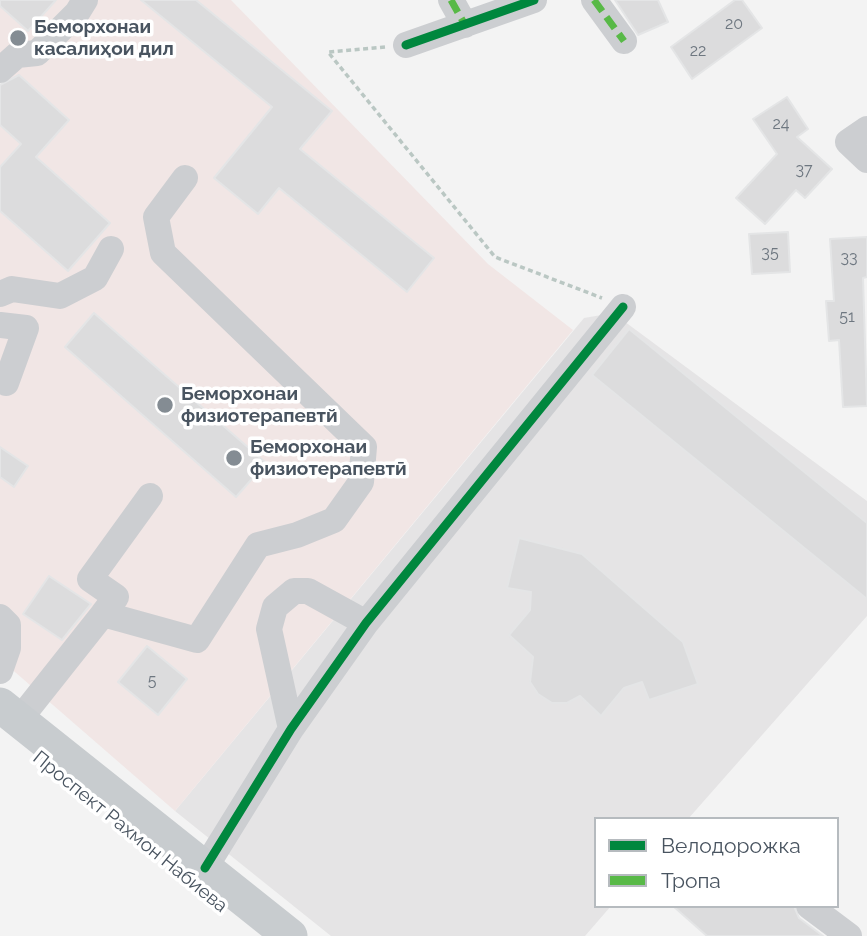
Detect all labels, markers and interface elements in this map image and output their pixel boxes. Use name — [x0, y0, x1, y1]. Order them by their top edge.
house number: 20 — [725, 14, 743, 34]
place label: Беморхонаи касалиҳои дил — [34, 16, 174, 60]
marker: Беморхонаи касалиҳои дил — [8, 28, 28, 48]
house number: 22 — [690, 41, 706, 61]
house number: 24 — [772, 114, 790, 134]
house number: 37 — [795, 160, 813, 180]
house number: 35 — [761, 243, 779, 263]
house number: 33 — [840, 248, 858, 268]
house number: 51 — [839, 307, 855, 327]
place label: Беморхонаи физиотерапевтй — [181, 383, 338, 427]
marker: Беморхонаи физиотерапевтй — [155, 395, 175, 415]
place label: Беморхонаи физиотерапевтӣ — [250, 436, 407, 480]
marker: Беморхонаи физиотерапевтӣ — [224, 448, 244, 468]
house number: 5 — [148, 671, 156, 691]
street label: Проспект Рахмон Набиева — [28, 746, 232, 918]
legend — [594, 817, 839, 908]
text: Велодорожка — [661, 833, 801, 858]
text: Тропа — [661, 868, 721, 893]

